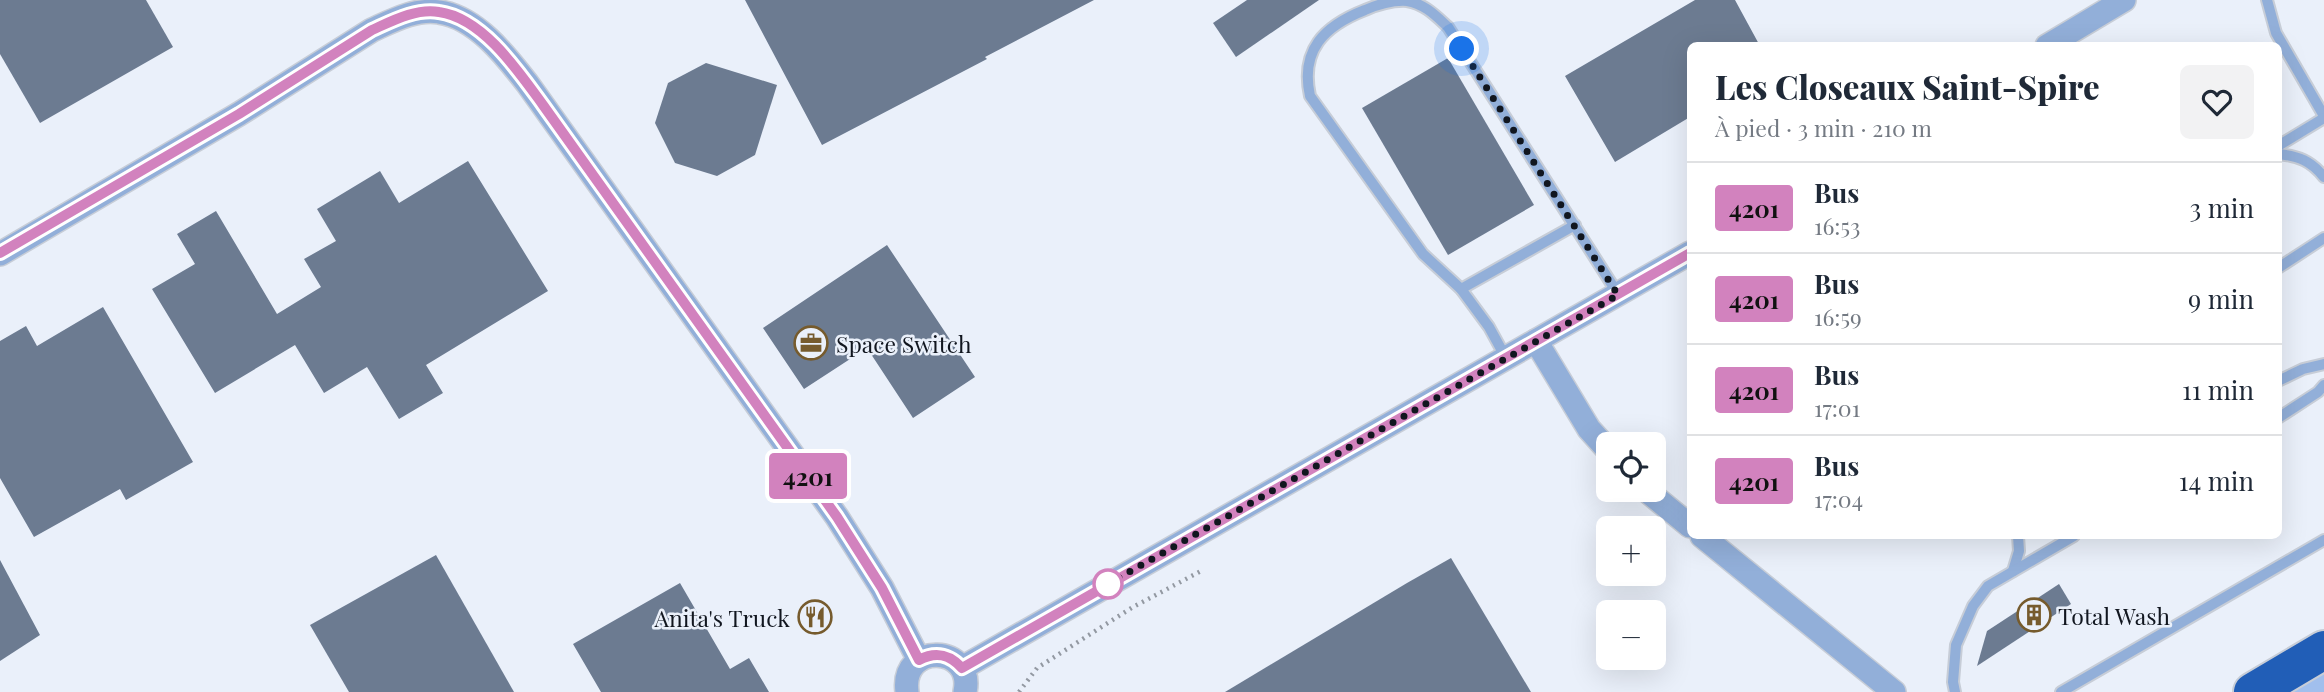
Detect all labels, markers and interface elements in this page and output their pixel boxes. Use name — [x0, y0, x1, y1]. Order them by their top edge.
your location — [1444, 31, 1479, 66]
text: Les Closeaux Saint-Spire — [1715, 64, 2100, 108]
button: heart — [2180, 65, 2254, 139]
text: À pied · 3 min · 210 m — [1715, 112, 1932, 143]
text: Bus — [1814, 175, 1859, 210]
text: 3 min — [2190, 190, 2254, 225]
text: 4201 — [1729, 192, 1779, 224]
text: 16:53 — [1814, 210, 1860, 241]
text: Bus — [1814, 266, 1859, 301]
text: 9 min — [2188, 281, 2254, 316]
text: 4201 — [1729, 283, 1779, 315]
text: 16:59 — [1814, 301, 1862, 332]
office icon: Space Switch — [792, 324, 830, 362]
place label: Space Switch — [836, 328, 972, 359]
text: Bus — [1814, 357, 1859, 392]
text: 11 min — [2182, 372, 2254, 407]
text: 4201 — [1729, 374, 1779, 406]
text: 17:01 — [1814, 392, 1860, 423]
map controls — [1596, 432, 1666, 670]
button: locate — [1596, 432, 1666, 502]
text: Bus — [1814, 448, 1859, 483]
line badge: 4201 — [759, 453, 857, 499]
text: 4201 — [783, 460, 833, 492]
text: 14 min — [2179, 463, 2254, 498]
text: 4201 — [1729, 465, 1779, 497]
text: 17:04 — [1814, 483, 1863, 514]
button: + — [1596, 516, 1666, 586]
unlabelled marker — [1093, 569, 1123, 599]
building icon: Total Wash — [2015, 596, 2053, 634]
restaurant icon: Anita's Truck — [796, 598, 834, 636]
button: − — [1596, 600, 1666, 670]
place label: Total Wash — [2058, 600, 2170, 631]
place label: Anita's Truck — [653, 602, 790, 633]

